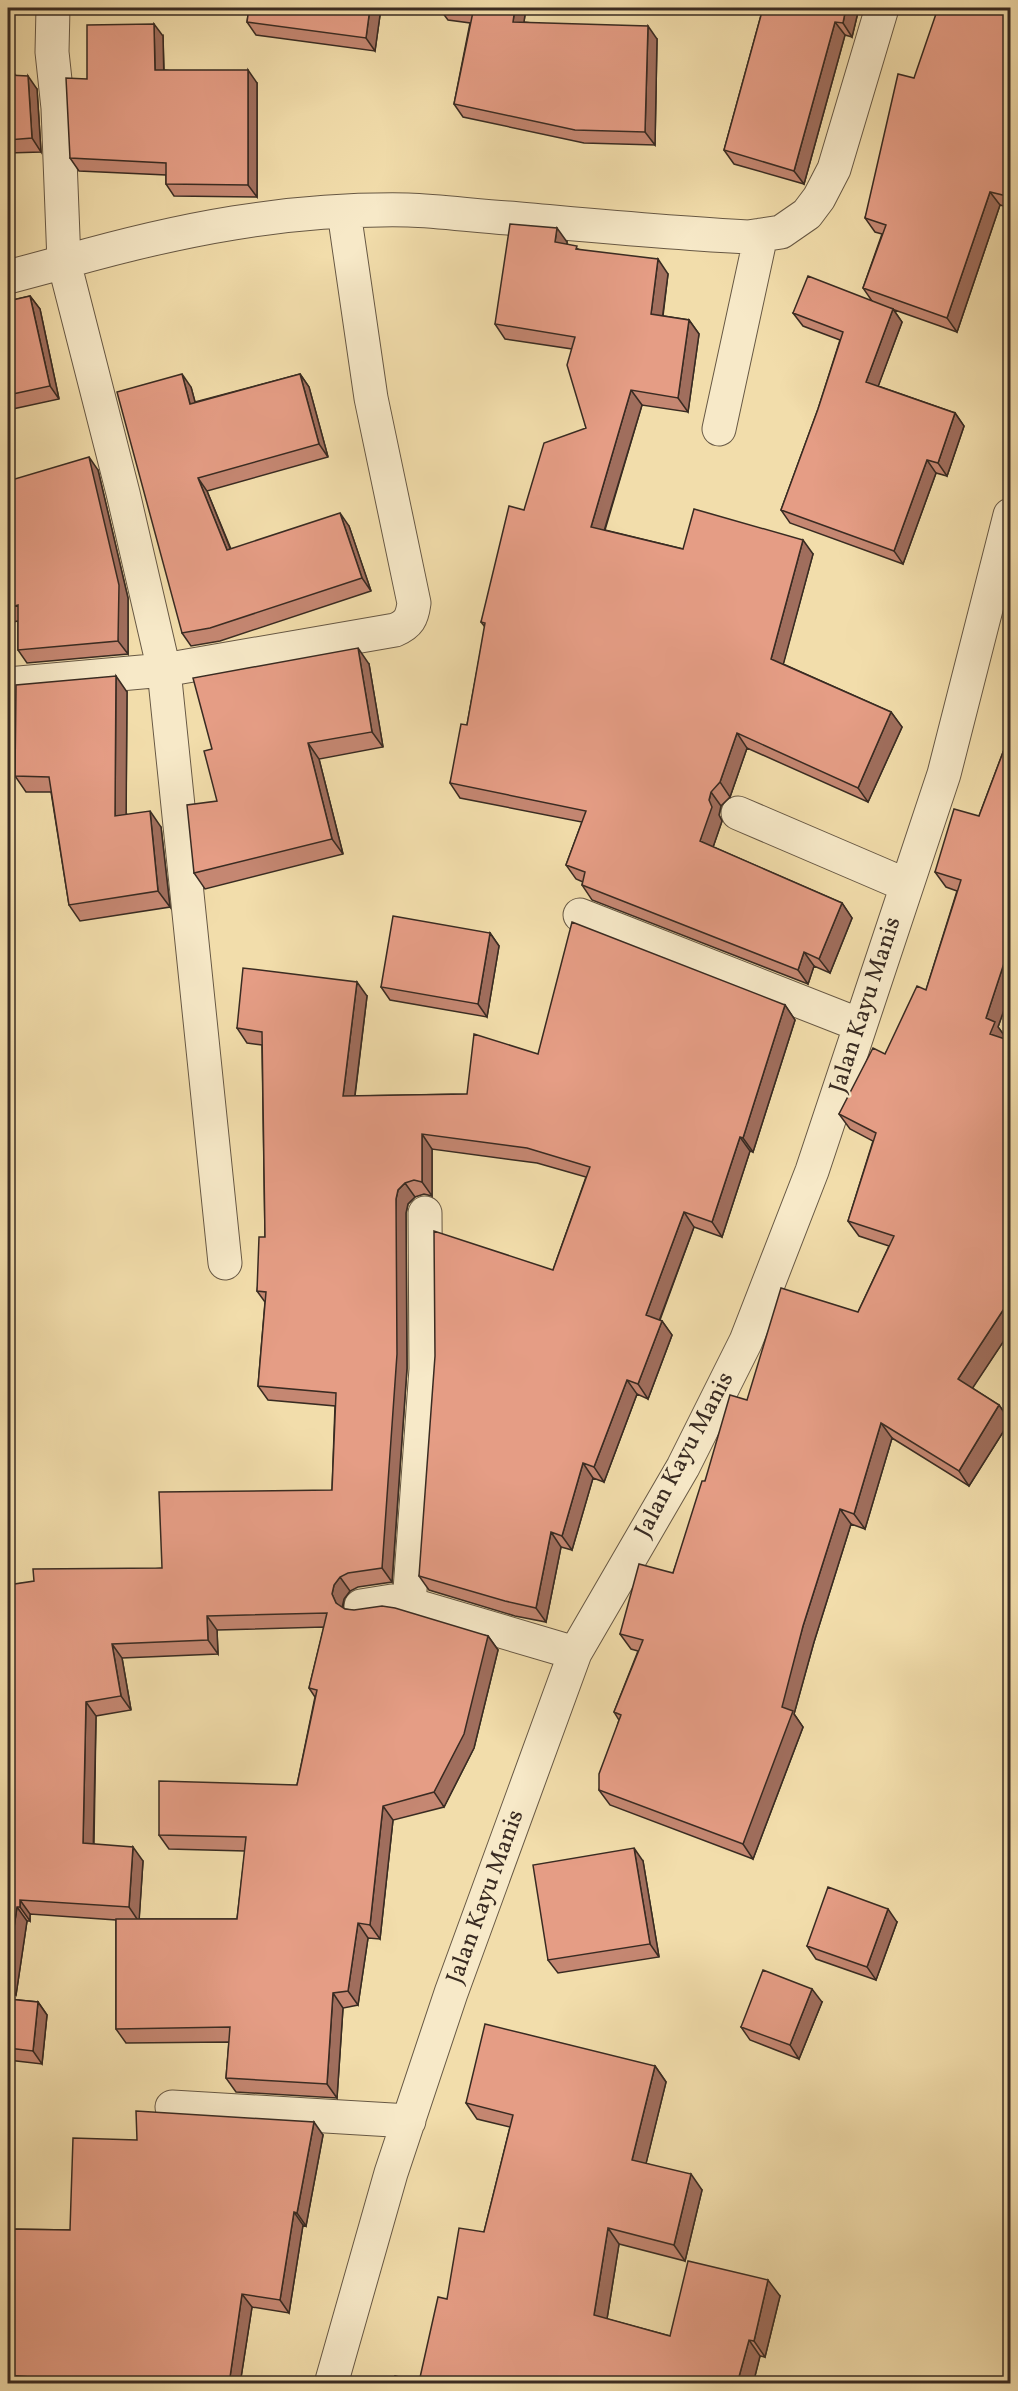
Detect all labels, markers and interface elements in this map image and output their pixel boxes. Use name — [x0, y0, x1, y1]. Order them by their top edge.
street label: Jalan Kayu Manis — [822, 913, 910, 1097]
street label: Jalan Kayu Manis — [627, 1366, 743, 1544]
street label: Jalan Kayu Manis — [439, 1805, 533, 1989]

